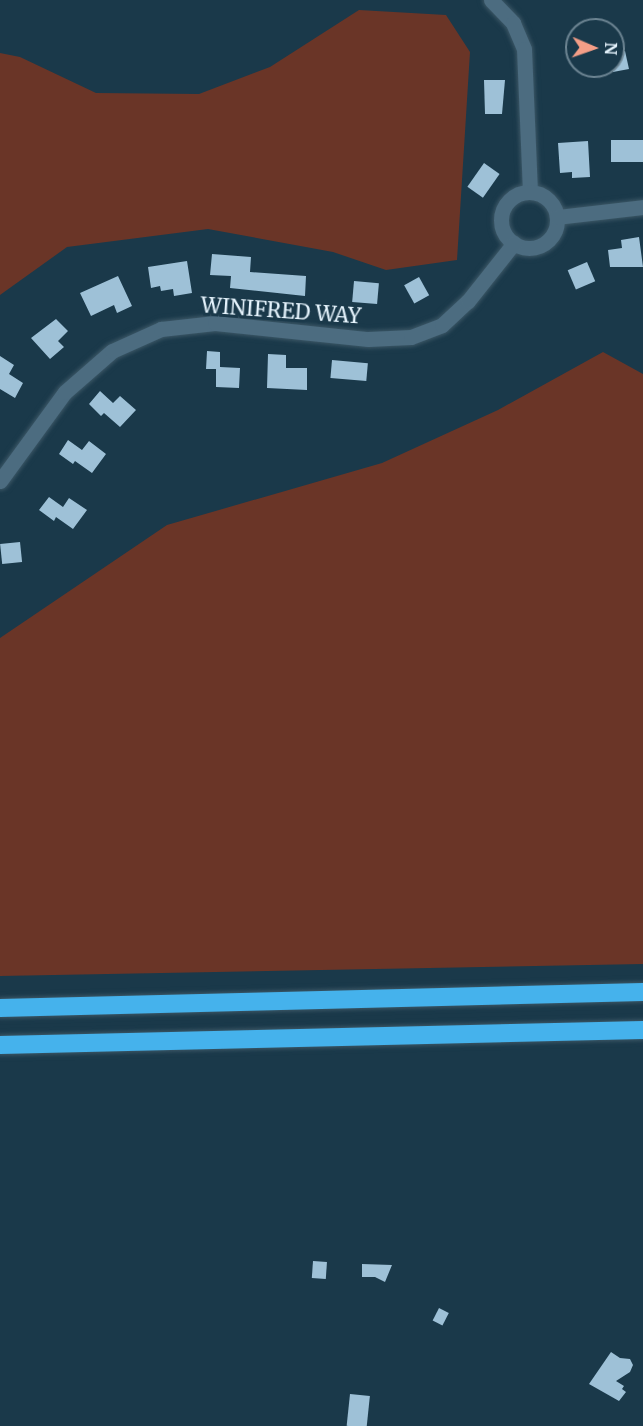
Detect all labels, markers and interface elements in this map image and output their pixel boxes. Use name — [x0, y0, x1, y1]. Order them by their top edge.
north arrow — [565, 18, 625, 78]
text: N — [601, 42, 621, 55]
street label: WINIFRED WAY — [200, 293, 362, 329]

